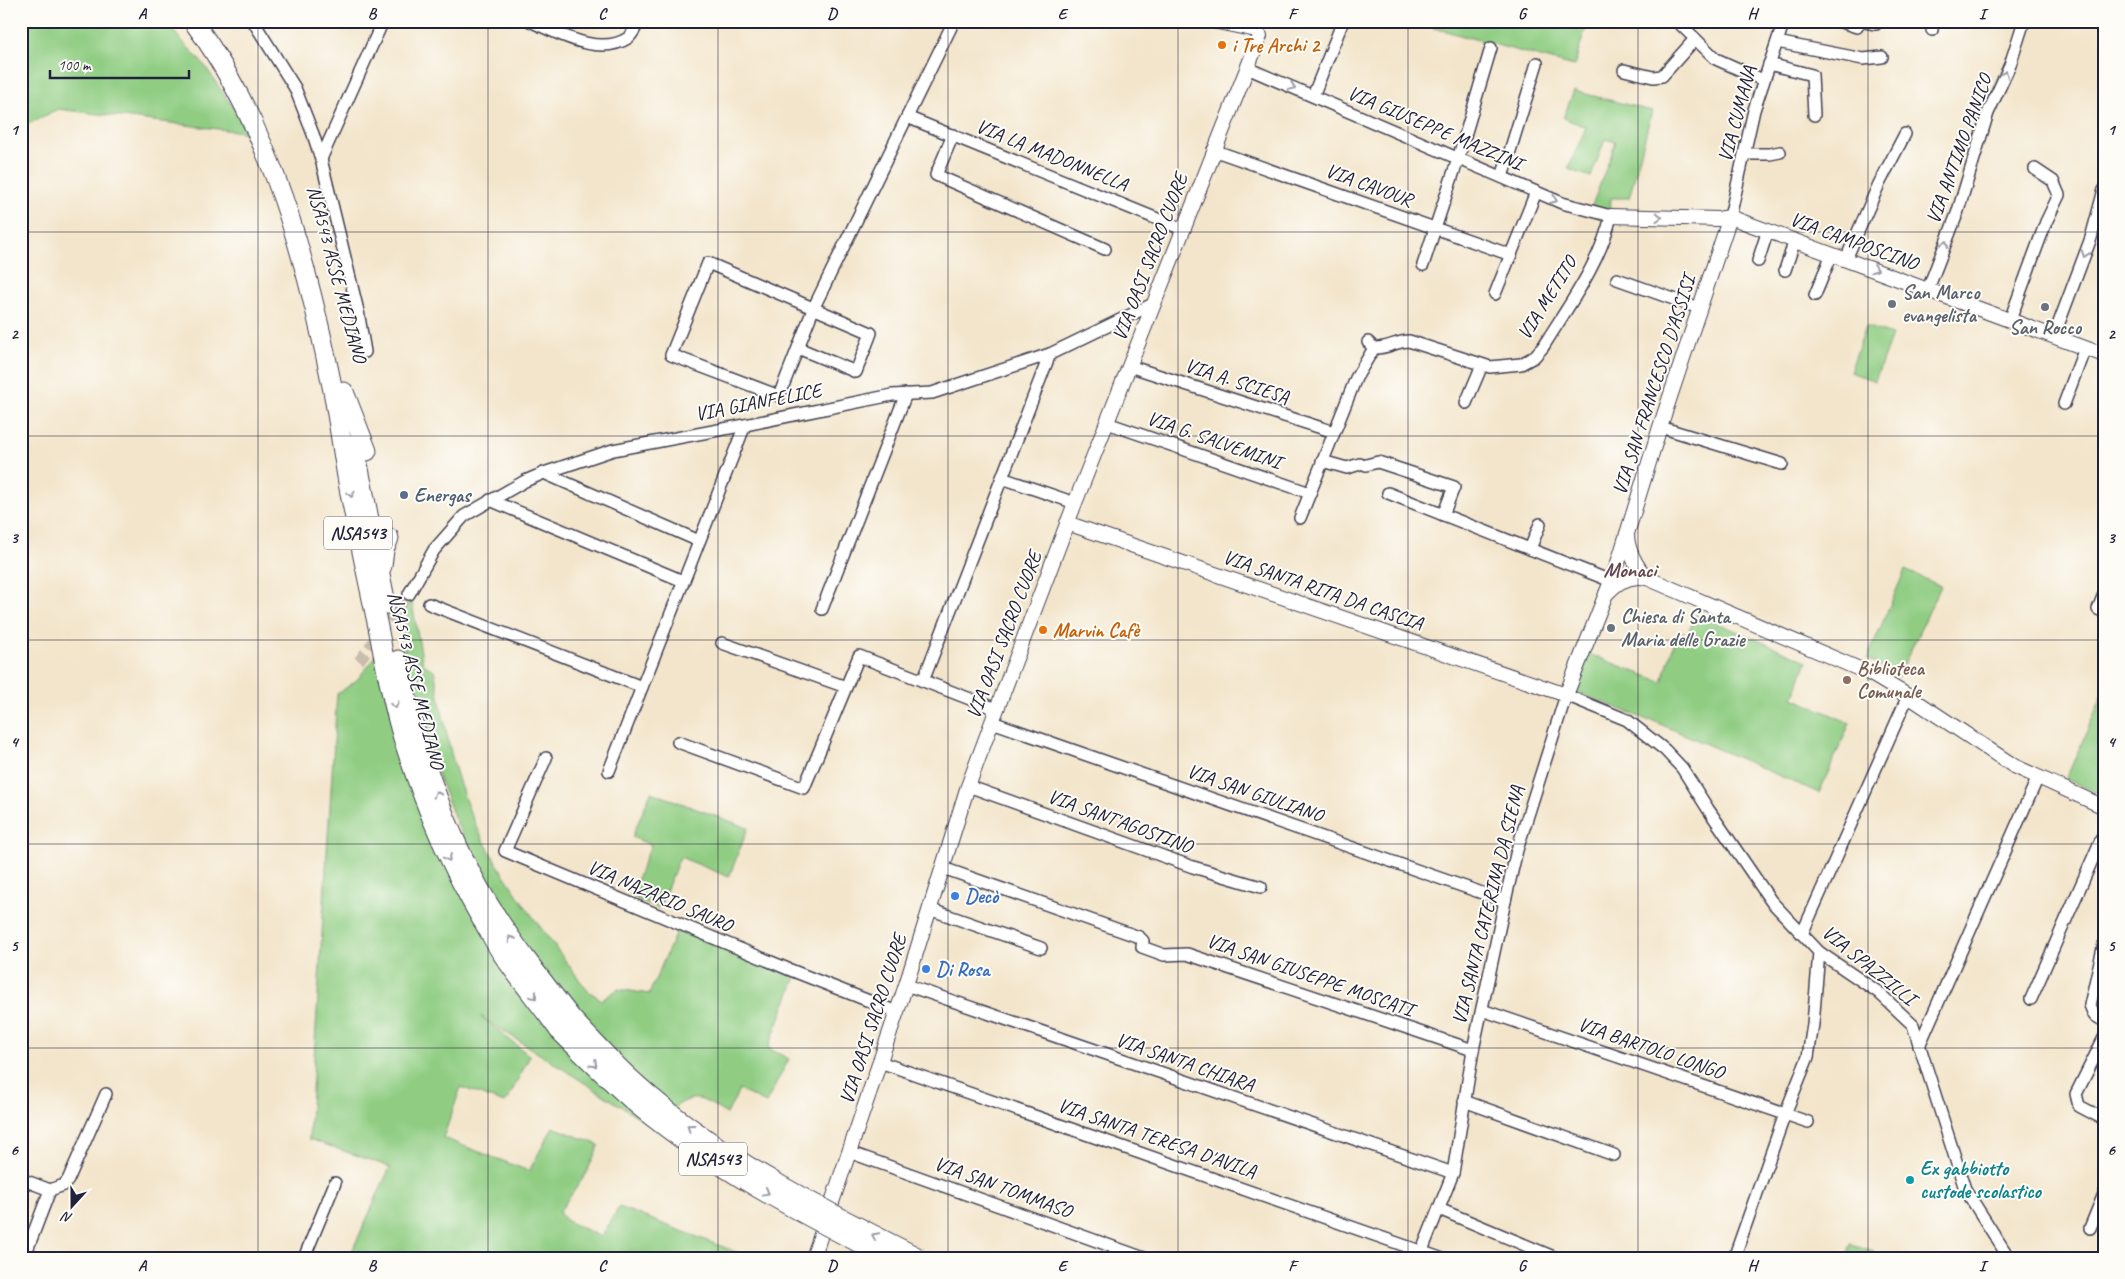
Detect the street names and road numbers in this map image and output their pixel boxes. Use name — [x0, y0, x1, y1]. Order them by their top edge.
street label: VIA CUMANA — [1712, 62, 1762, 165]
street label: VIA ANTIMO PANICO — [1920, 69, 1998, 227]
street label: VIA GIUSEPPE MAZZINI — [1344, 80, 1530, 178]
street label: VIA LA MADONNELLA — [972, 113, 1132, 197]
street label: VIA CAVOUR — [1322, 158, 1418, 213]
street label: VIA OASI SACRO CUORE — [1107, 168, 1194, 344]
street label: NSA543 ASSE MEDIANO — [301, 183, 373, 367]
street label: VIA CAMPOSCINO — [1787, 206, 1923, 276]
street label: VIA METITO — [1512, 250, 1583, 344]
street label: VIA SAN FRANCESCO D'ASSISI — [1607, 268, 1703, 498]
street label: VIA A. SCIESA — [1182, 352, 1293, 410]
street label: VIA GIANFELICE — [693, 377, 826, 426]
street label: VIA G. SALVEMINI — [1144, 405, 1289, 476]
road number: NSA543 — [324, 516, 392, 550]
street label: VIA SANTA RITA DA CASCIA — [1220, 544, 1427, 636]
street label: VIA OASI SACRO CUORE — [961, 546, 1048, 722]
street label: NSA543 ASSE MEDIANO — [382, 589, 451, 773]
street label: VIA SAN GIULIANO — [1184, 758, 1328, 829]
street label: VIA SANTA CATERINA DA SIENA — [1446, 782, 1530, 1027]
street label: VIA SANT'AGOSTINO — [1044, 783, 1198, 859]
street label: VIA NAZARIO SAURO — [584, 854, 738, 939]
street label: VIA SPAZZILLI — [1817, 919, 1924, 1013]
street label: VIA SAN GIUSEPPE MOSCATI — [1203, 928, 1421, 1024]
street label: VIA OASI SACRO CUORE — [834, 929, 913, 1107]
street label: VIA BARTOLO LONGO — [1575, 1011, 1729, 1085]
street label: VIA SANTA CHIARA — [1113, 1027, 1258, 1098]
street label: VIA SANTA TERESA D'AVILA — [1054, 1092, 1260, 1184]
road number: NSA543 — [679, 1142, 747, 1176]
street label: VIA SAN TOMMASO — [931, 1151, 1077, 1224]

